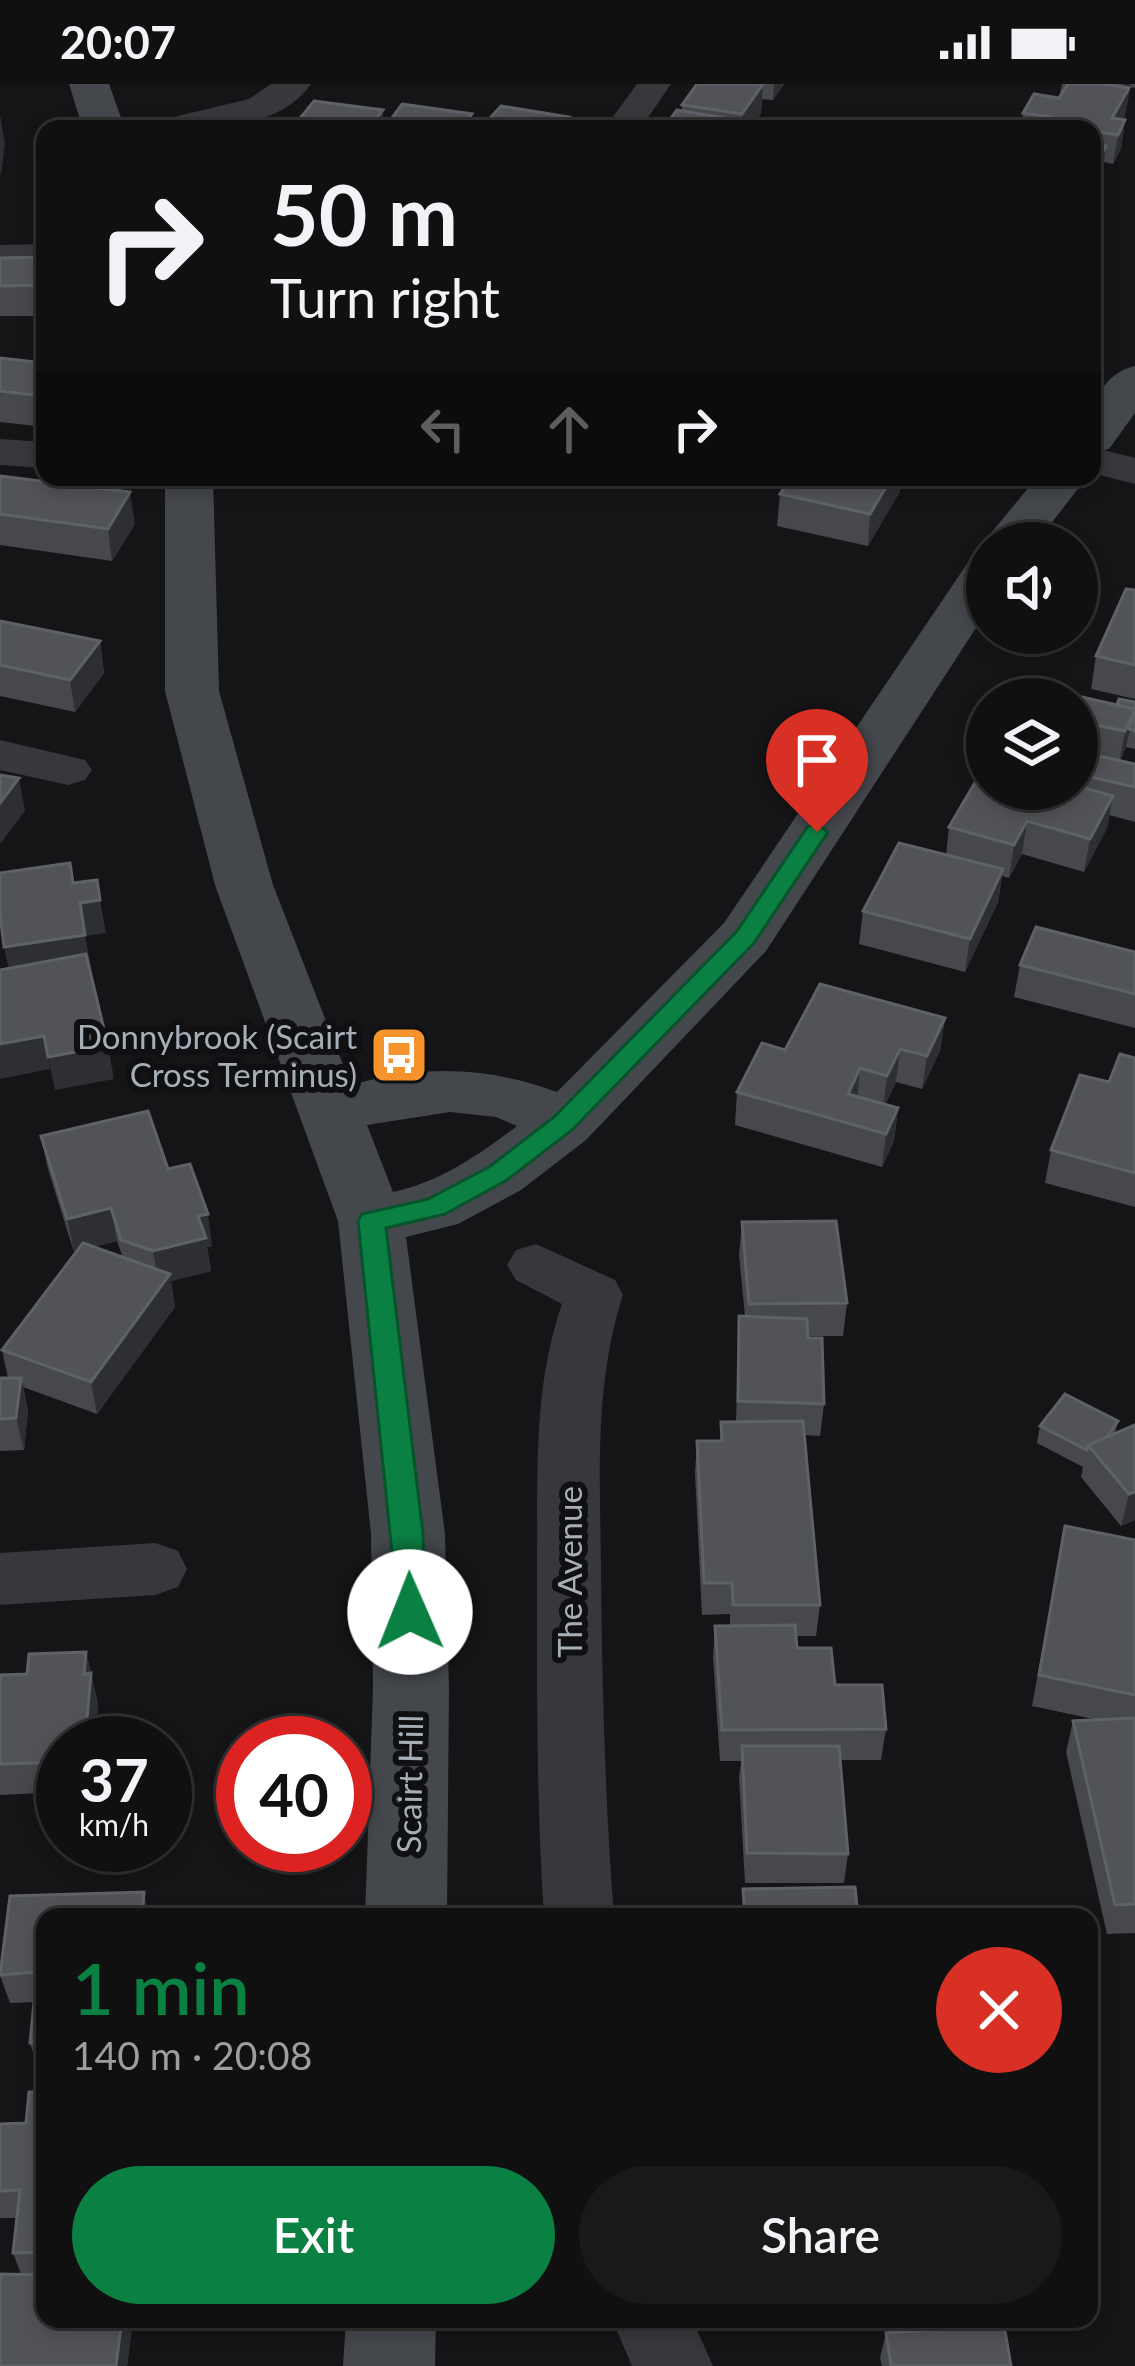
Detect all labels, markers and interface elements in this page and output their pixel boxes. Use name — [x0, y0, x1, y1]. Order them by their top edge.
text: 20:07 — [60, 15, 176, 69]
text: 50 m — [270, 163, 458, 264]
icon: right — [72, 168, 228, 324]
text: Turn right — [270, 265, 500, 330]
icon: left — [410, 396, 476, 462]
icon: ahead — [536, 396, 602, 462]
icon: right — [662, 396, 728, 462]
map controls — [966, 522, 1098, 810]
button: sound — [966, 522, 1098, 654]
button: layers — [966, 678, 1098, 810]
pin — [766, 709, 868, 832]
icon: arrive — [784, 727, 850, 793]
place label: Donnybrook (Scairt Cross Terminus) — [77, 1016, 357, 1094]
bus stop icon: Donnybrook (Scairt Cross Terminus) — [368, 1024, 430, 1086]
street label: The Avenue — [549, 1486, 589, 1658]
position arrow — [347, 1549, 473, 1675]
street label: Scairt Hill — [388, 1714, 430, 1854]
speed limit sign: 40 — [216, 1716, 372, 1872]
text: 37 — [79, 1743, 149, 1815]
text: km/h — [79, 1806, 149, 1842]
text: 1 min — [72, 1944, 250, 2030]
button: close — [936, 1947, 1062, 2073]
text: 140 m · 20:08 — [72, 2032, 312, 2078]
button: Exit — [72, 2166, 555, 2304]
button: Share — [579, 2166, 1062, 2304]

